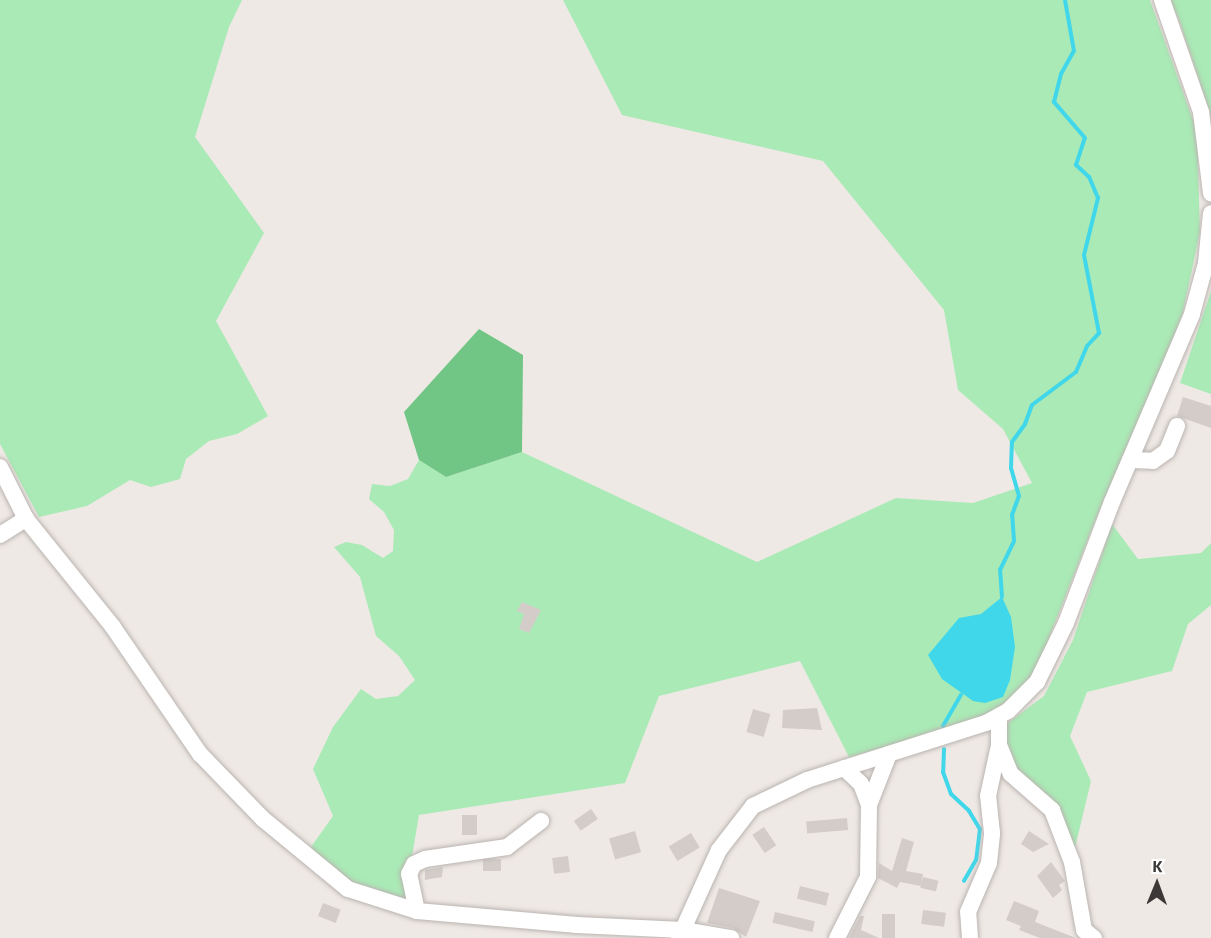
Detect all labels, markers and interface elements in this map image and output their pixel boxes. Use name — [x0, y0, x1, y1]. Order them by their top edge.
north arrow — [1127, 854, 1187, 914]
text: K — [1152, 856, 1163, 875]

